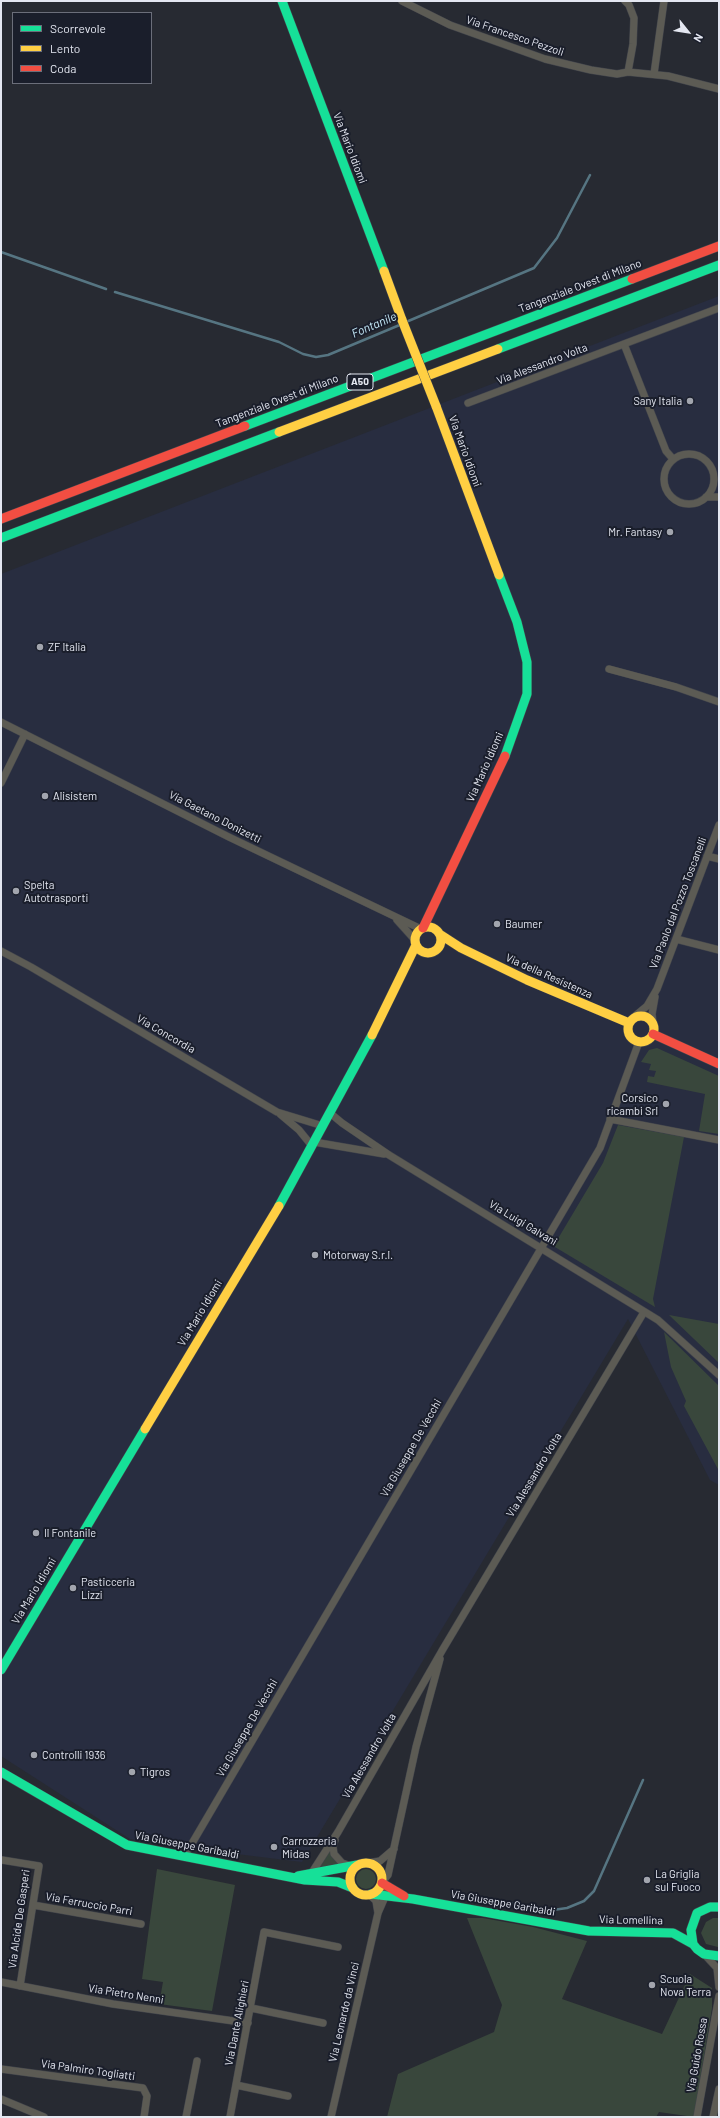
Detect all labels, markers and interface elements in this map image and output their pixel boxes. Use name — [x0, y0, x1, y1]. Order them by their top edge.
legend — [12, 12, 152, 84]
north arrow — [668, 12, 708, 52]
street label: Via Francesco Pezzoli — [464, 13, 566, 59]
text: Scorrevole — [50, 21, 106, 35]
text: N — [691, 32, 706, 45]
text: Lento — [50, 41, 80, 55]
text: Coda — [50, 61, 77, 75]
street label: Via Mario Idiomi — [330, 111, 370, 185]
street label: Tangenziale Ovest di Milano — [517, 257, 643, 315]
water label: Fontanile — [349, 309, 399, 341]
street label: Via Alessandro Volta — [495, 341, 589, 387]
street label: Tangenziale Ovest di Milano — [214, 372, 340, 430]
road number: A50 — [347, 374, 373, 390]
place label: Sany Italia — [633, 394, 682, 408]
marker: Sany Italia — [685, 396, 695, 406]
street label: Via Mario Idiomi — [446, 413, 484, 489]
place label: Mr. Fantasy — [608, 525, 662, 539]
marker: Mr. Fantasy — [665, 527, 675, 537]
place label: ZF Italia — [48, 640, 86, 654]
marker: ZF Italia — [35, 642, 45, 652]
street label: Via Mario Idiomi — [464, 730, 506, 804]
street label: Via Gaetano Donizetti — [167, 788, 263, 846]
place label: Alisistem — [53, 789, 97, 803]
marker: Alisistem — [40, 791, 50, 801]
street label: Via Paolo dal Pozzo Toscanelli — [647, 835, 709, 971]
place label: Spelta Autotrasporti — [24, 878, 88, 904]
marker: Spelta Autotrasporti — [11, 886, 21, 896]
place label: Baumer — [505, 917, 542, 931]
marker: Baumer — [492, 919, 502, 929]
street label: Via della Resistenza — [503, 951, 595, 1001]
street label: Via Concordia — [134, 1012, 198, 1056]
place label: Corsico ricambi Srl — [607, 1091, 658, 1117]
marker: Corsico ricambi Srl — [661, 1099, 671, 1109]
street label: Via Luigi Galvani — [487, 1197, 559, 1249]
place label: Motorway S.r.l. — [323, 1248, 393, 1262]
marker: Motorway S.r.l. — [310, 1250, 320, 1260]
street label: Via Mario Idiomi — [175, 1277, 225, 1349]
street label: Via Giuseppe De Vecchi — [378, 1397, 444, 1499]
street label: Via Alessandro Volta — [504, 1430, 564, 1520]
place label: Il Fontanile — [44, 1526, 96, 1540]
marker: Il Fontanile — [31, 1528, 41, 1538]
street label: Via Mario Idiomi — [9, 1555, 59, 1627]
place label: Pasticceria Lizzi — [81, 1575, 135, 1601]
marker: Pasticceria Lizzi — [68, 1583, 78, 1593]
street label: Via Giuseppe De Vecchi — [214, 1677, 280, 1779]
street label: Via Alessandro Volta — [339, 1711, 399, 1801]
place label: Controlli 1936 — [42, 1748, 106, 1762]
marker: Controlli 1936 — [29, 1750, 39, 1760]
place label: Tigros — [140, 1765, 170, 1779]
marker: Tigros — [127, 1767, 137, 1777]
street label: Via Giuseppe Garibaldi — [134, 1828, 240, 1862]
place label: Carrozzeria Midas — [282, 1834, 336, 1860]
marker: Carrozzeria Midas — [269, 1842, 279, 1852]
place label: La Griglia sul Fuoco — [655, 1867, 701, 1893]
street label: Via Alcide De Gasperi — [6, 1869, 32, 1969]
marker: La Griglia sul Fuoco — [642, 1875, 652, 1885]
street label: Via Giuseppe Garibaldi — [450, 1887, 556, 1919]
street label: Via Ferruccio Parri — [45, 1890, 133, 1918]
street label: Via Lomellina — [599, 1913, 663, 1927]
street label: Via Leonardo da Vinci — [326, 1961, 362, 2063]
place label: Scuola Nova Terra — [660, 1972, 711, 1998]
street label: Via Dante Alighieri — [222, 1979, 252, 2067]
marker: Scuola Nova Terra — [647, 1980, 657, 1990]
street label: Via Pietro Nenni — [87, 1982, 165, 2006]
street label: Via Guido Rossa — [684, 2017, 710, 2093]
street label: Via Palmiro Togliatti — [40, 2057, 136, 2083]

